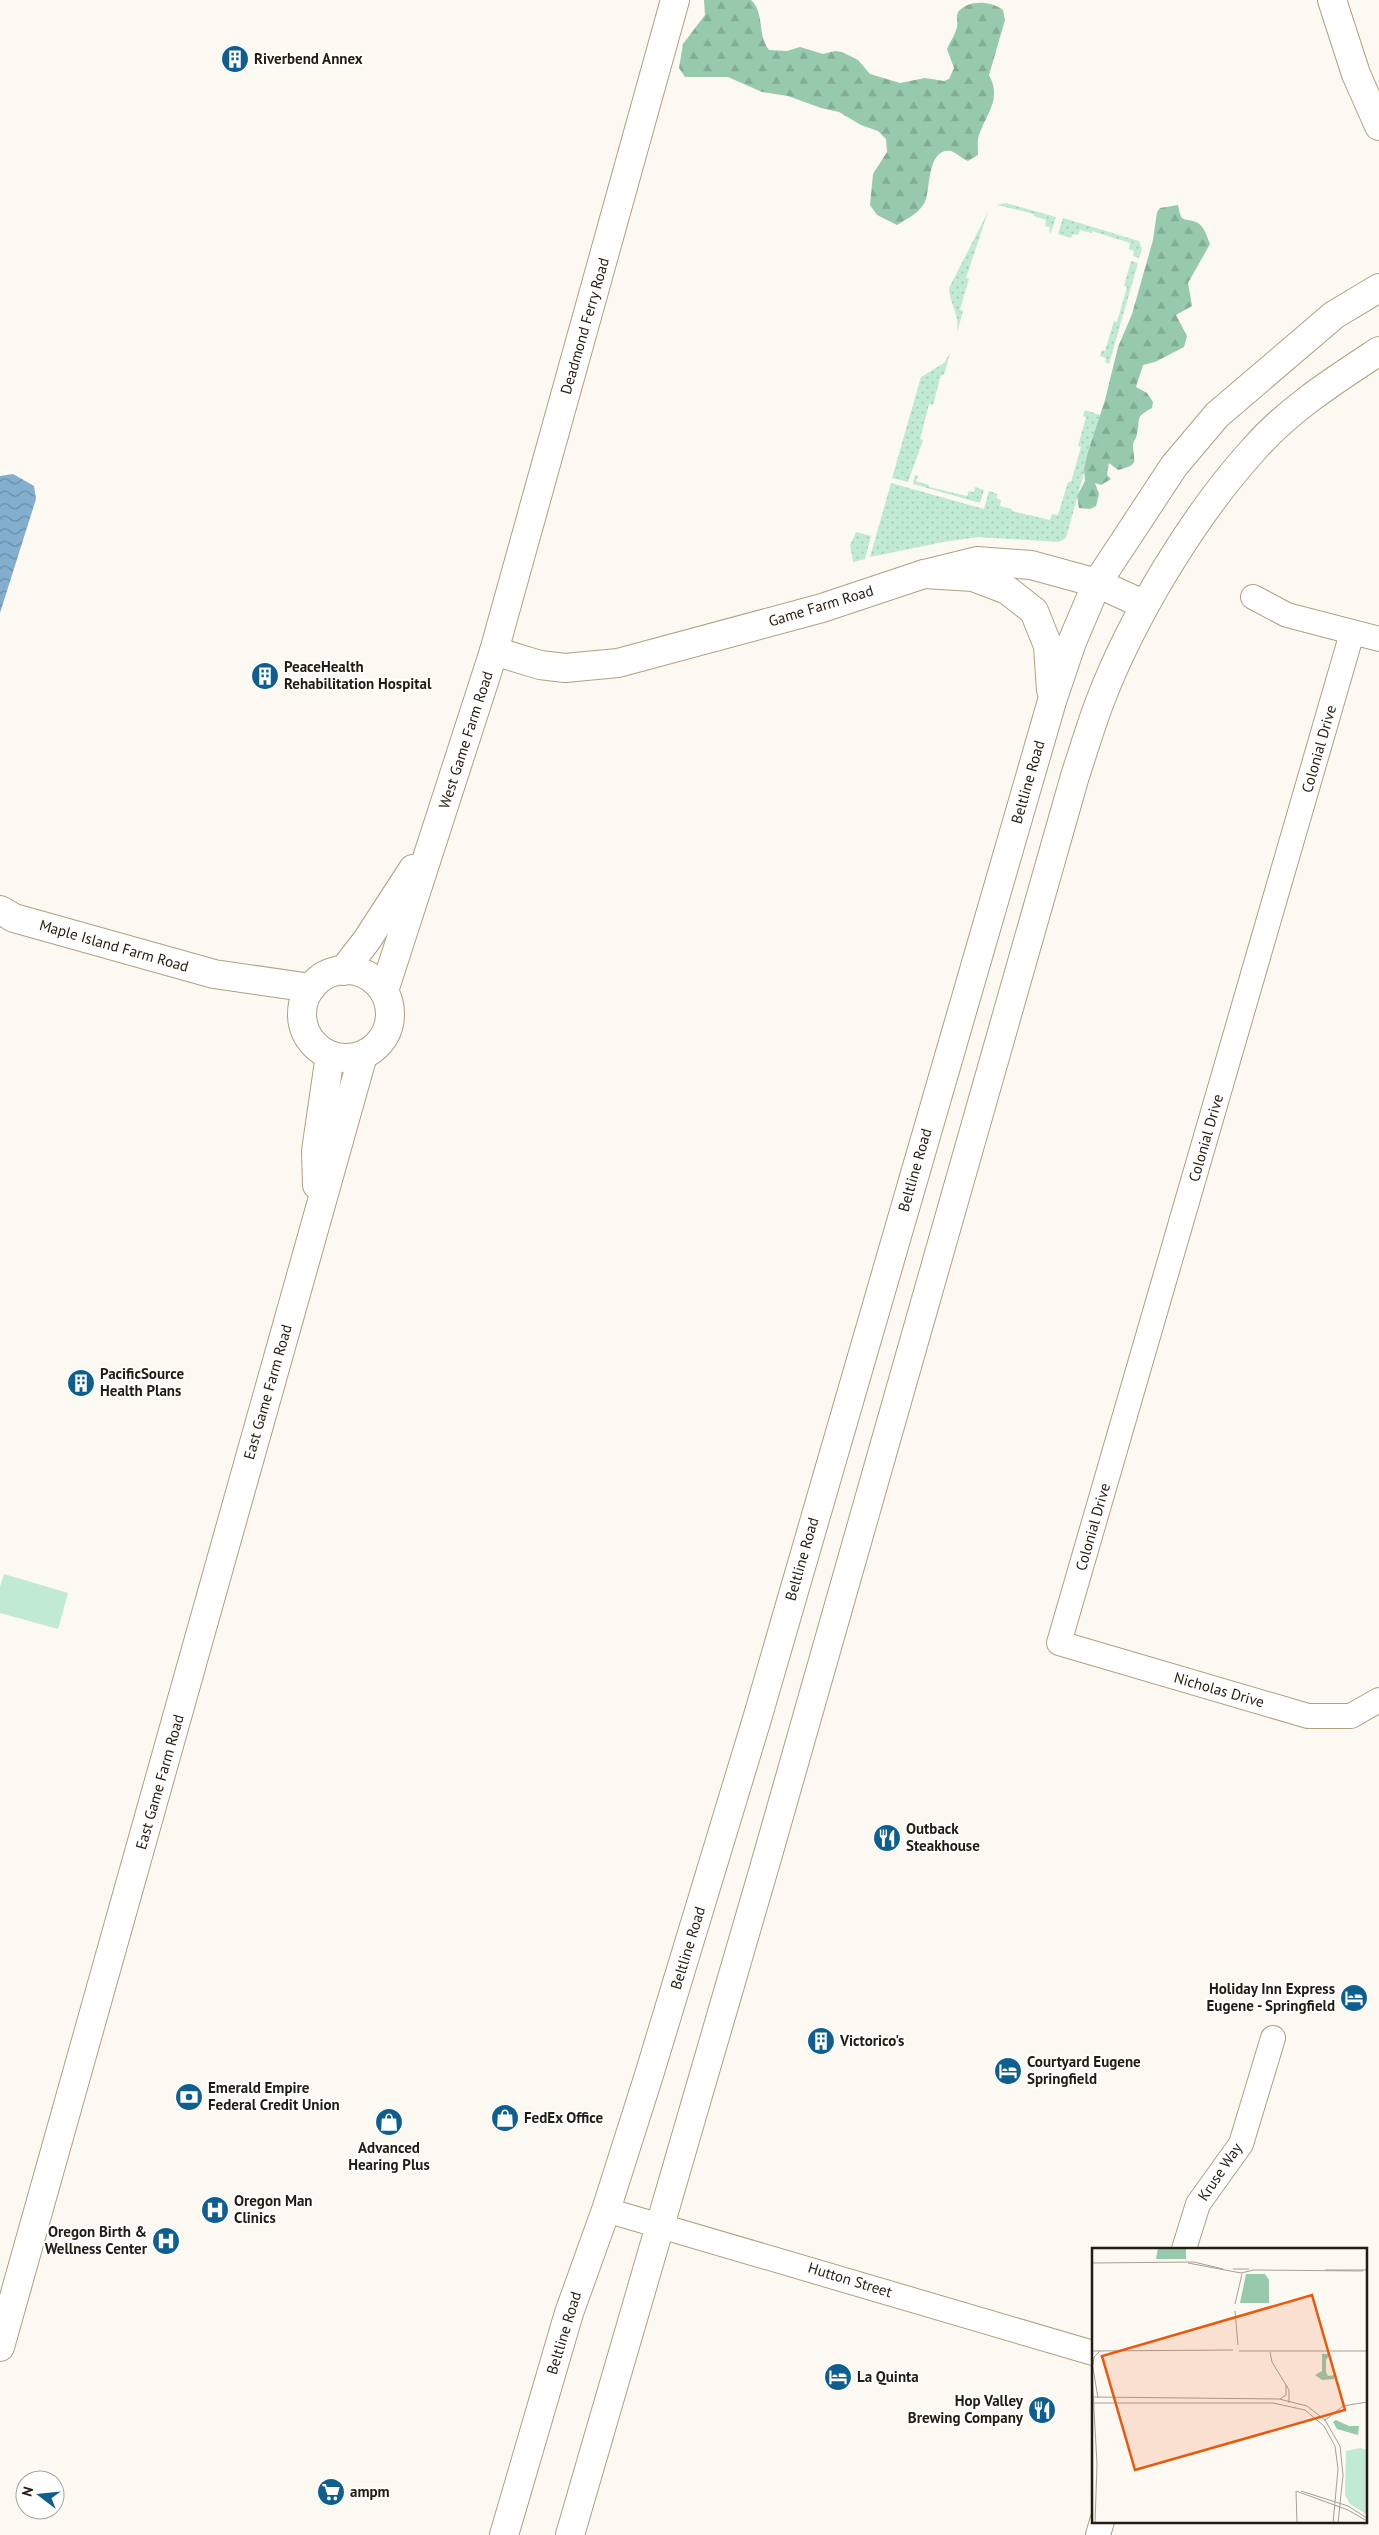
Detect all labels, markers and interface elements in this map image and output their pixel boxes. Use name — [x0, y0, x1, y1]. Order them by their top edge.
building icon: Riverbend Annex — [220, 44, 250, 74]
place label: Riverbend Annex — [254, 49, 363, 68]
street label: Deadmond Ferry Road — [556, 255, 613, 396]
street label: Game Farm Road — [766, 581, 876, 630]
place label: PeaceHealth Rehabilitation Hospital — [284, 657, 432, 693]
building icon: PeaceHealth Rehabilitation Hospital — [250, 661, 280, 691]
street label: West Game Farm Road — [434, 669, 497, 811]
street label: Colonial Drive — [1297, 703, 1340, 795]
street label: Beltline Road — [1007, 738, 1048, 826]
street label: Maple Island Farm Road — [37, 915, 191, 976]
street label: Colonial Drive — [1184, 1092, 1227, 1184]
street label: Beltline Road — [894, 1126, 935, 1214]
street label: East Game Farm Road — [239, 1322, 296, 1462]
place label: PacificSource Health Plans — [100, 1364, 184, 1400]
building icon: PacificSource Health Plans — [66, 1368, 96, 1398]
street label: Colonial Drive — [1071, 1481, 1114, 1573]
street label: Beltline Road — [781, 1515, 822, 1603]
street label: Nicholas Drive — [1172, 1668, 1266, 1711]
street label: East Game Farm Road — [131, 1712, 188, 1852]
place label: Outback Steakhouse — [906, 1819, 980, 1855]
restaurant icon: Outback Steakhouse — [872, 1823, 902, 1853]
street label: Beltline Road — [666, 1904, 709, 1992]
place label: Holiday Inn Express Eugene - Springfield — [1207, 1979, 1335, 2015]
hotel icon: Holiday Inn Express Eugene - Springfield — [1339, 1983, 1369, 2013]
building icon: Victorico's — [806, 2026, 836, 2056]
place label: Victorico's — [839, 2031, 904, 2050]
place label: Courtyard Eugene Springfield — [1027, 2052, 1141, 2088]
hotel icon: Courtyard Eugene Springfield — [993, 2056, 1023, 2086]
place label: Emerald Empire Federal Credit Union — [208, 2078, 340, 2114]
bank icon: Emerald Empire Federal Credit Union — [174, 2082, 204, 2112]
shop icon: FedEx Office — [490, 2103, 520, 2133]
shop icon: Advanced Hearing Plus — [374, 2107, 404, 2137]
place label: FedEx Office — [524, 2108, 604, 2127]
place label: Advanced Hearing Plus — [348, 2138, 430, 2174]
street label: Kruse Way — [1193, 2139, 1246, 2204]
place label: Oregon Man Clinics — [234, 2191, 313, 2227]
hospital icon: Oregon Man Clinics — [200, 2195, 230, 2225]
place label: Oregon Birth & Wellness Center — [45, 2222, 148, 2258]
hospital icon: Oregon Birth & Wellness Center — [151, 2226, 181, 2256]
inset map — [1092, 2248, 1366, 2522]
street label: Hutton Street — [806, 2258, 894, 2301]
street label: Beltline Road — [542, 2289, 585, 2377]
hotel icon: La Quinta — [823, 2362, 853, 2392]
place label: La Quinta — [857, 2367, 919, 2386]
place label: Hop Valley Brewing Company — [908, 2391, 1024, 2427]
restaurant icon: Hop Valley Brewing Company — [1027, 2395, 1057, 2425]
north arrow — [15, 2470, 65, 2520]
supermarket icon: ampm — [316, 2477, 346, 2507]
place label: ampm — [350, 2482, 390, 2501]
text: N — [18, 2485, 37, 2498]

